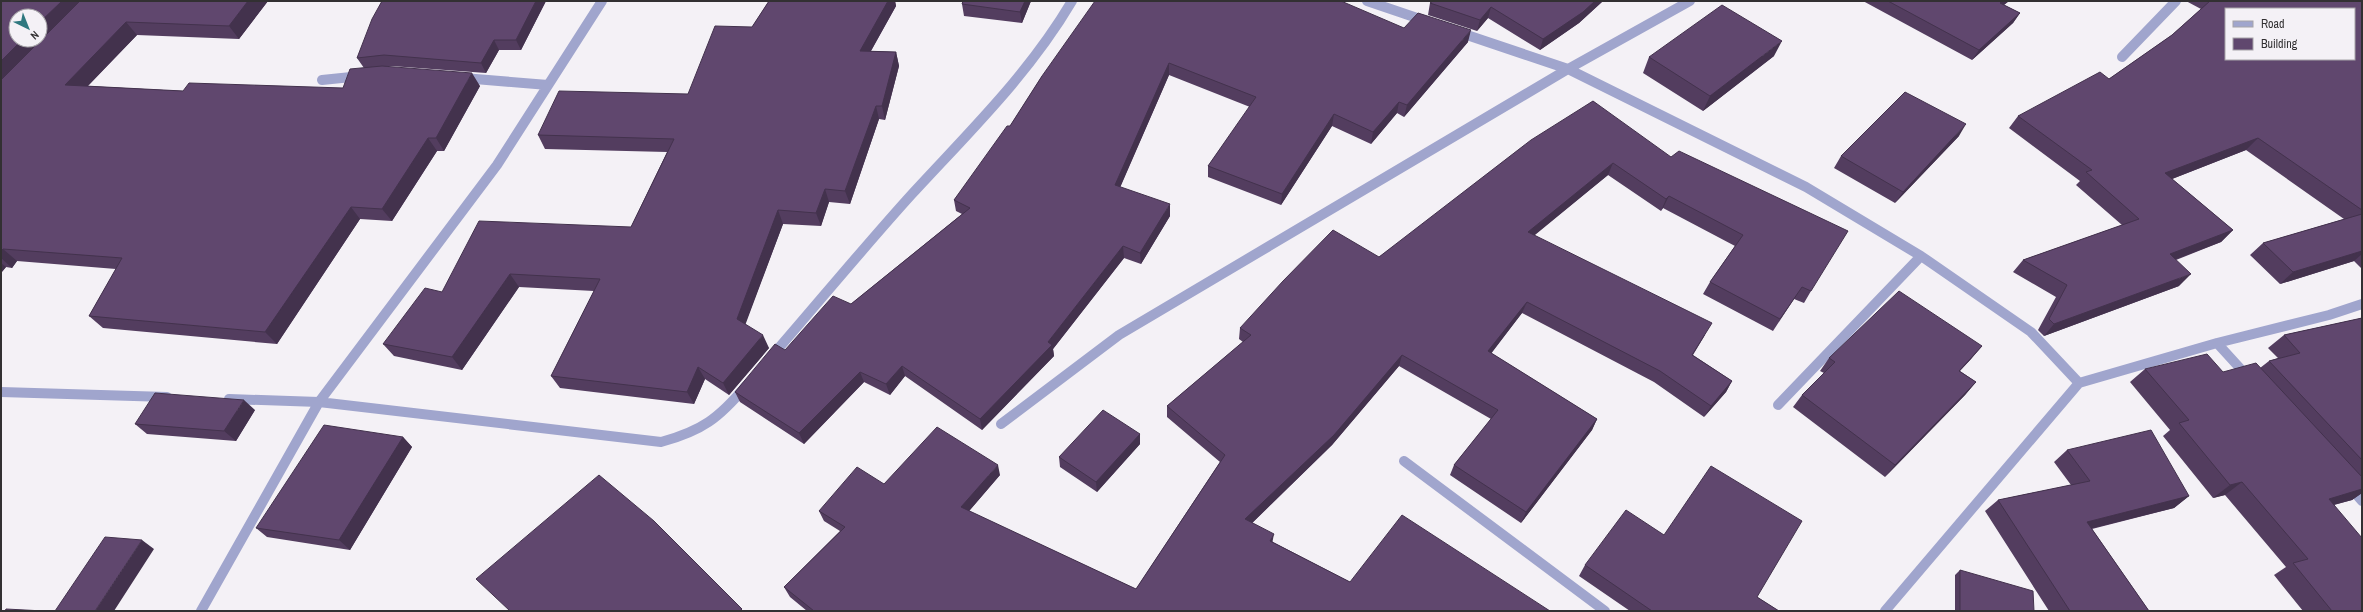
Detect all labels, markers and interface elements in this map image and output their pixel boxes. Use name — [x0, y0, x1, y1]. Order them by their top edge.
north arrow — [8, 8, 48, 48]
legend — [2225, 8, 2355, 60]
text: Road — [2261, 16, 2285, 32]
text: N — [28, 28, 42, 43]
text: Building — [2261, 36, 2298, 52]

